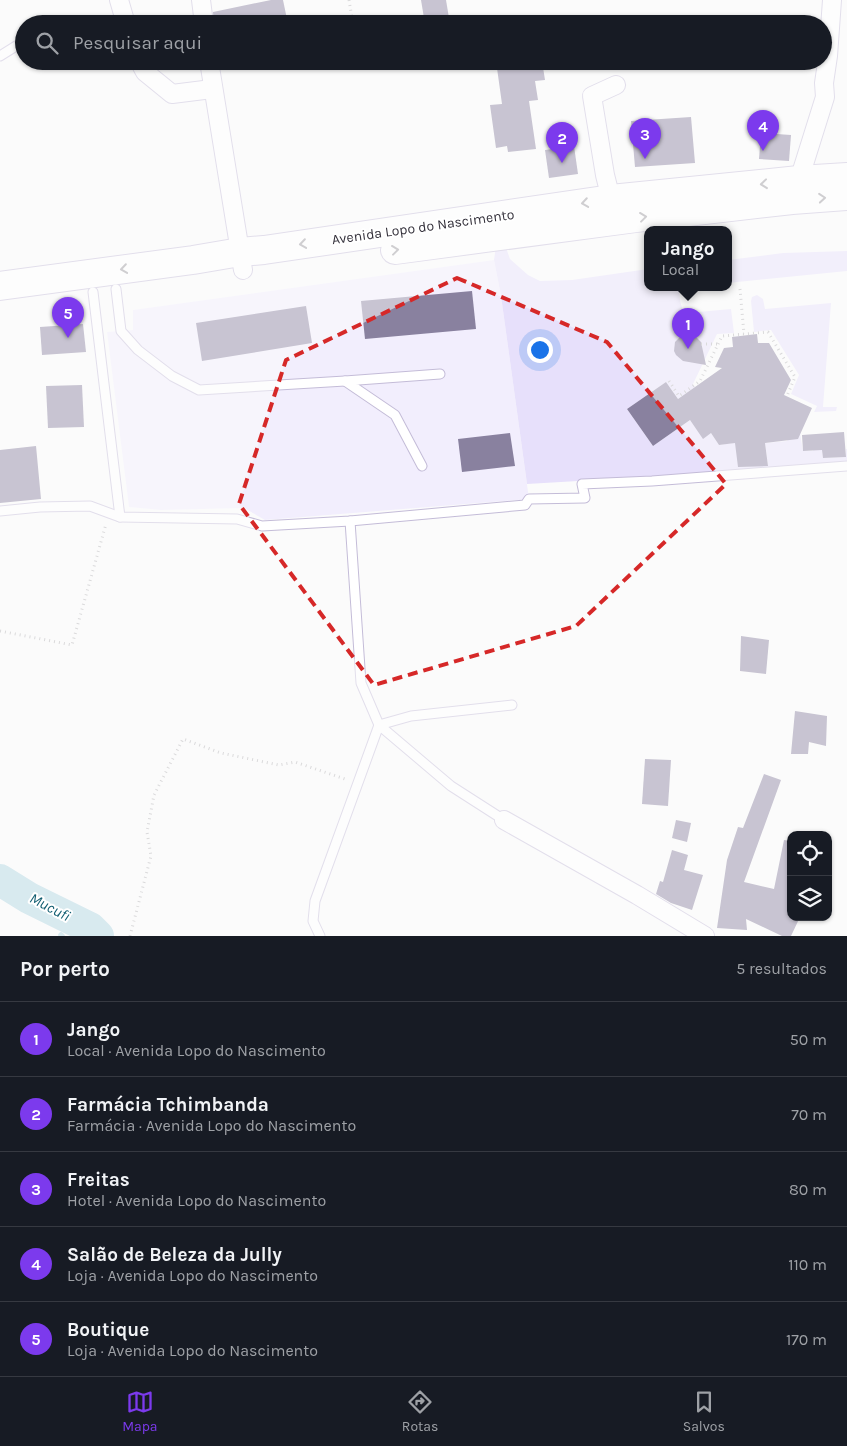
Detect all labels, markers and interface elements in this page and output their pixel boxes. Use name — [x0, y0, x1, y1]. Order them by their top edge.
search box — [15, 15, 832, 70]
icon: search — [33, 29, 61, 57]
text: Pesquisar aqui — [73, 32, 202, 54]
pin: 4 — [747, 110, 779, 151]
pin: 3 — [629, 118, 661, 159]
pin: 2 — [546, 122, 578, 163]
one-way arrow — [759, 178, 767, 189]
one-way arrow — [818, 192, 826, 203]
one-way arrow — [580, 198, 589, 208]
street label: Avenida Lopo do Nascimento — [331, 206, 515, 248]
one-way arrow — [639, 212, 647, 223]
popup — [644, 226, 732, 291]
one-way arrow — [298, 238, 306, 249]
text: Jango — [661, 238, 715, 260]
one-way arrow — [391, 245, 399, 256]
text: Local — [661, 260, 699, 279]
one-way arrow — [120, 264, 129, 274]
pin: 5 — [52, 297, 84, 338]
pin: 1 — [672, 308, 704, 349]
your location — [527, 337, 553, 363]
map controls — [787, 831, 832, 921]
button: locate — [787, 831, 832, 876]
button: layers — [787, 876, 832, 921]
water label: Mucufi — [27, 889, 74, 925]
text: Por perto — [20, 957, 110, 981]
text: 5 resultados — [736, 959, 827, 978]
text: Jango — [67, 1019, 120, 1041]
text: 1 — [33, 1030, 39, 1049]
text: 50 m — [790, 1030, 827, 1049]
text: Local · Avenida Lopo do Nascimento — [67, 1041, 326, 1060]
text: Farmácia Tchimbanda — [67, 1094, 269, 1116]
text: 2 — [31, 1105, 41, 1124]
text: 70 m — [791, 1105, 827, 1124]
text: Farmácia · Avenida Lopo do Nascimento — [67, 1116, 356, 1135]
text: Freitas — [67, 1169, 130, 1191]
text: 3 — [31, 1180, 41, 1199]
text: 80 m — [789, 1180, 827, 1199]
text: Hotel · Avenida Lopo do Nascimento — [67, 1191, 326, 1210]
text: Salão de Beleza da Jully — [67, 1244, 282, 1266]
text: 4 — [31, 1255, 41, 1274]
text: 110 m — [788, 1255, 827, 1274]
text: Loja · Avenida Lopo do Nascimento — [67, 1266, 318, 1285]
text: Boutique — [67, 1319, 149, 1341]
text: 5 — [31, 1330, 41, 1349]
text: 170 m — [786, 1330, 827, 1349]
text: Loja · Avenida Lopo do Nascimento — [67, 1341, 318, 1360]
tab: Mapa — [122, 1388, 158, 1435]
tab: Rotas — [402, 1388, 438, 1435]
tab: Salvos — [683, 1388, 725, 1435]

